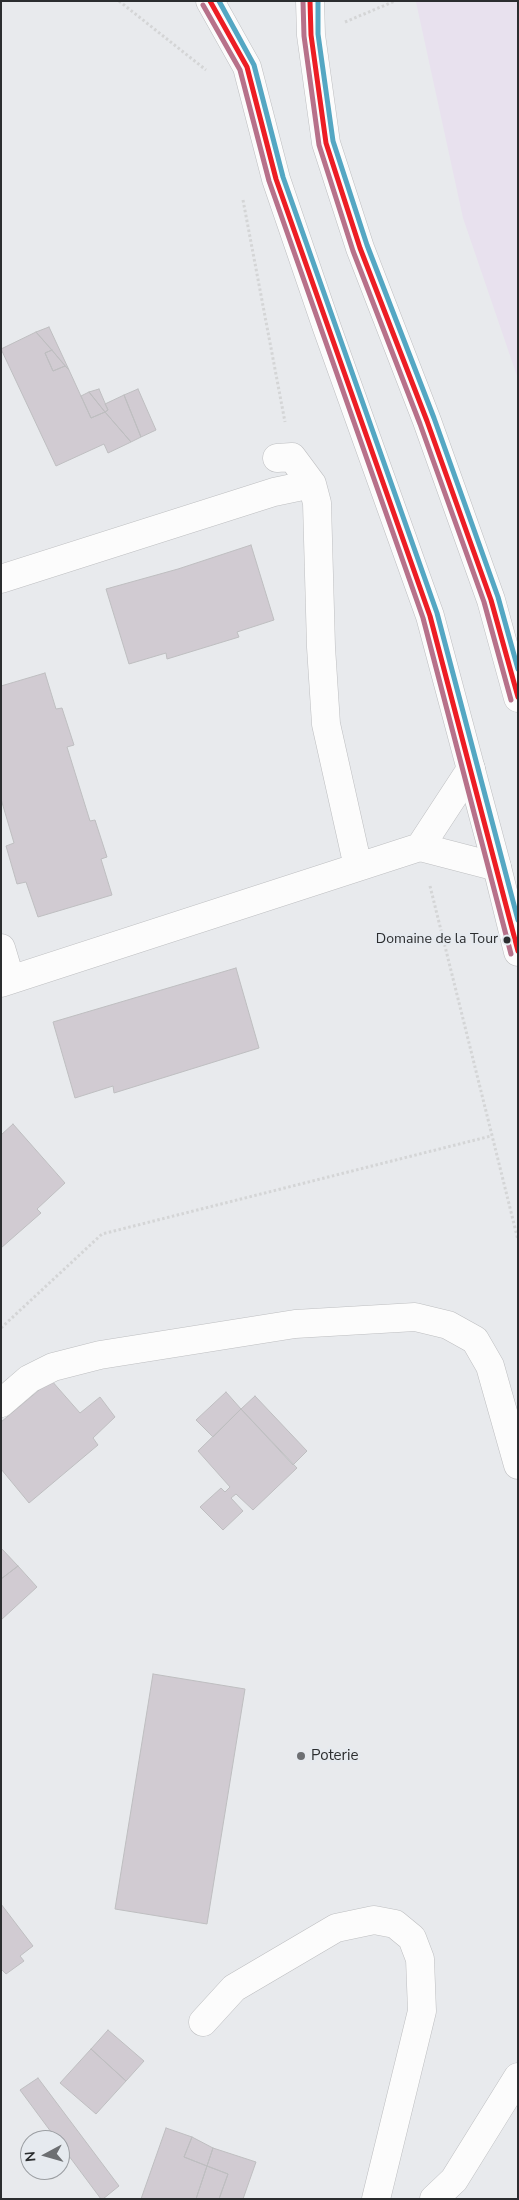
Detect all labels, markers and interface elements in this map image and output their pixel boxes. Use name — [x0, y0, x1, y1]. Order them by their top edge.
place label: Domaine de la Tour — [376, 932, 498, 948]
marker: Domaine de la Tour — [502, 935, 512, 945]
place label: Poterie — [311, 1747, 358, 1765]
marker: Poterie — [295, 1750, 307, 1762]
north arrow — [20, 2130, 70, 2180]
text: N — [21, 2150, 41, 2163]

